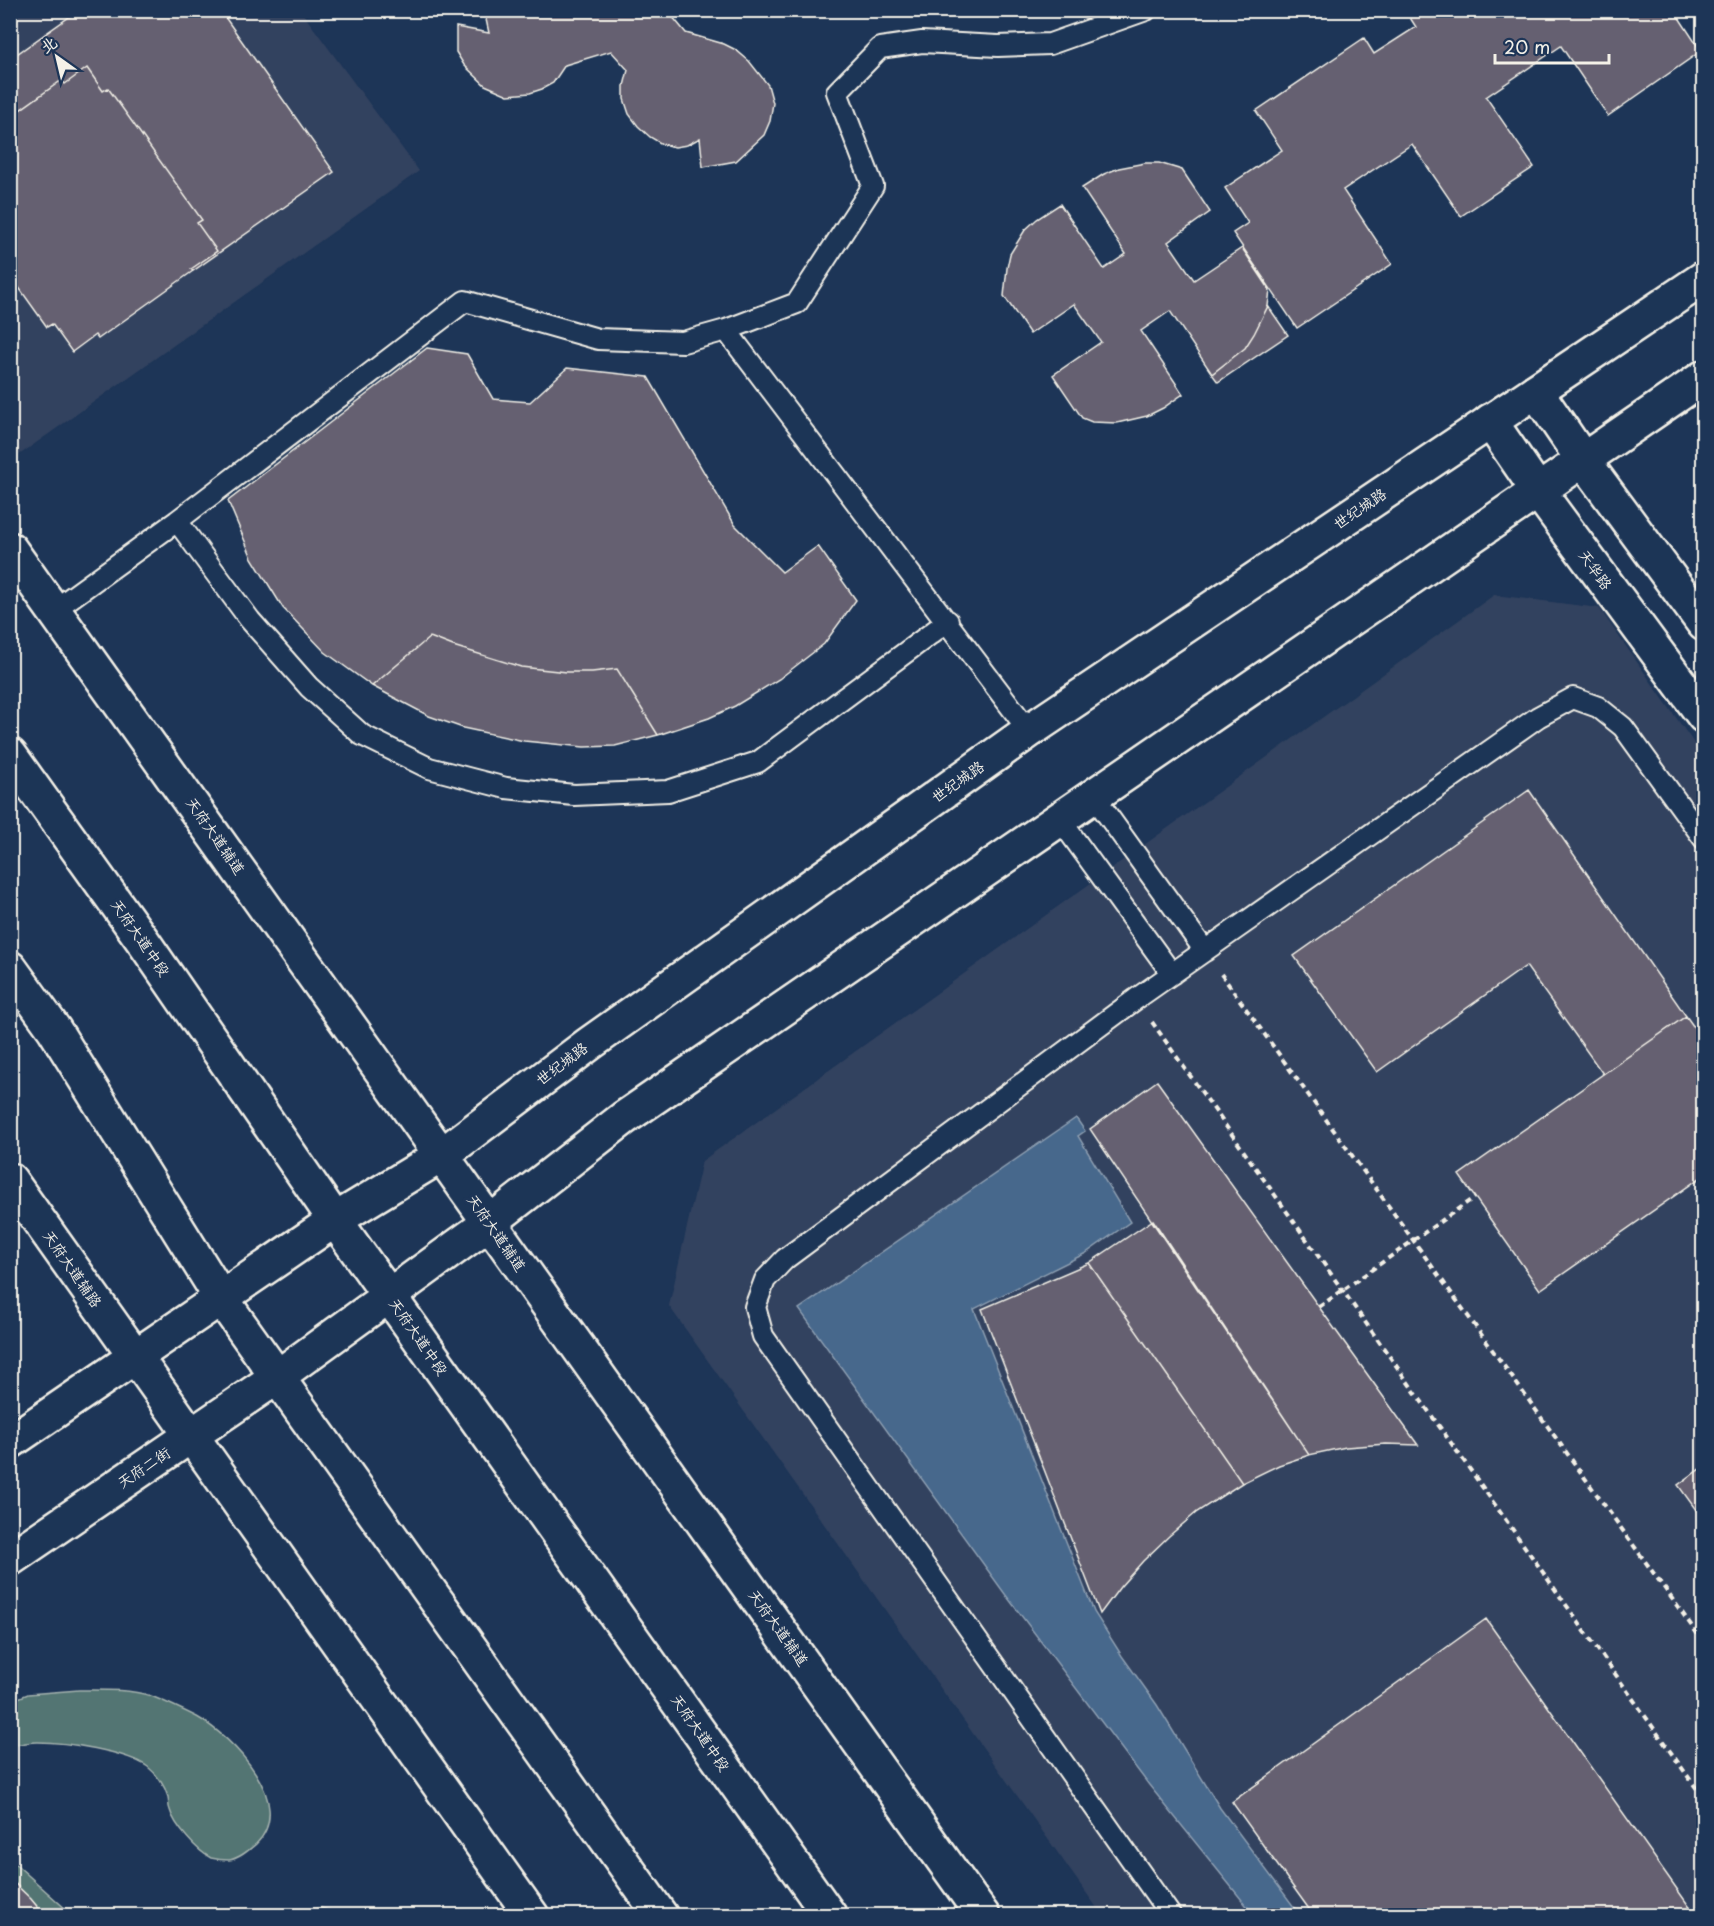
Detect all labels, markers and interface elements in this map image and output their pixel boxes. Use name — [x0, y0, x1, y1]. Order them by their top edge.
north arrow — [27, 27, 87, 87]
scale bar — [1495, 27, 1609, 65]
text: 北 — [35, 29, 61, 58]
text: 20 m — [1504, 33, 1550, 60]
street label: 世纪城路 — [1328, 481, 1390, 534]
street label: 天华路 — [1574, 544, 1619, 594]
street label: 世纪城路 — [926, 754, 988, 807]
street label: 天府大道辅道 — [181, 792, 251, 879]
street label: 天府大道中段 — [106, 894, 176, 981]
street label: 世纪城路 — [530, 1036, 592, 1090]
street label: 天府大道辅道 — [462, 1189, 532, 1276]
street label: 天府大道辅路 — [38, 1225, 108, 1312]
street label: 天府大道中段 — [384, 1293, 454, 1380]
street label: 天府二街 — [112, 1440, 174, 1493]
street label: 天府大道辅道 — [743, 1584, 815, 1670]
street label: 天府大道中段 — [666, 1689, 736, 1776]

